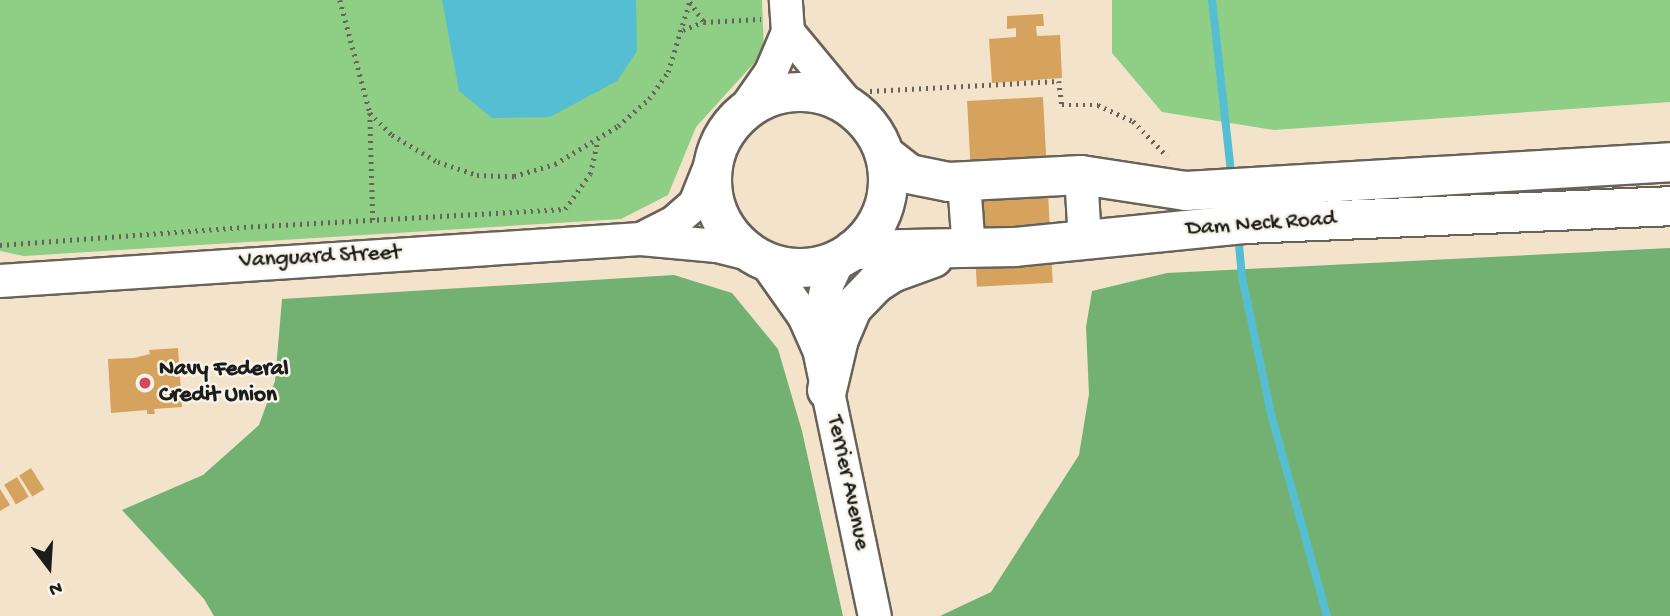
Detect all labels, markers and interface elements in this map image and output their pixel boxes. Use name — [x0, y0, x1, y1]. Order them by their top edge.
street label: Dam Neck Road — [1185, 206, 1337, 244]
street label: Vanguard Street — [239, 240, 401, 276]
place label: Navy Federal Credit Union — [159, 356, 289, 410]
marker: Navy Federal Credit Union — [137, 375, 153, 391]
street label: Terrier Avenue — [819, 413, 875, 553]
north arrow — [14, 532, 84, 602]
text: N — [46, 575, 65, 600]

